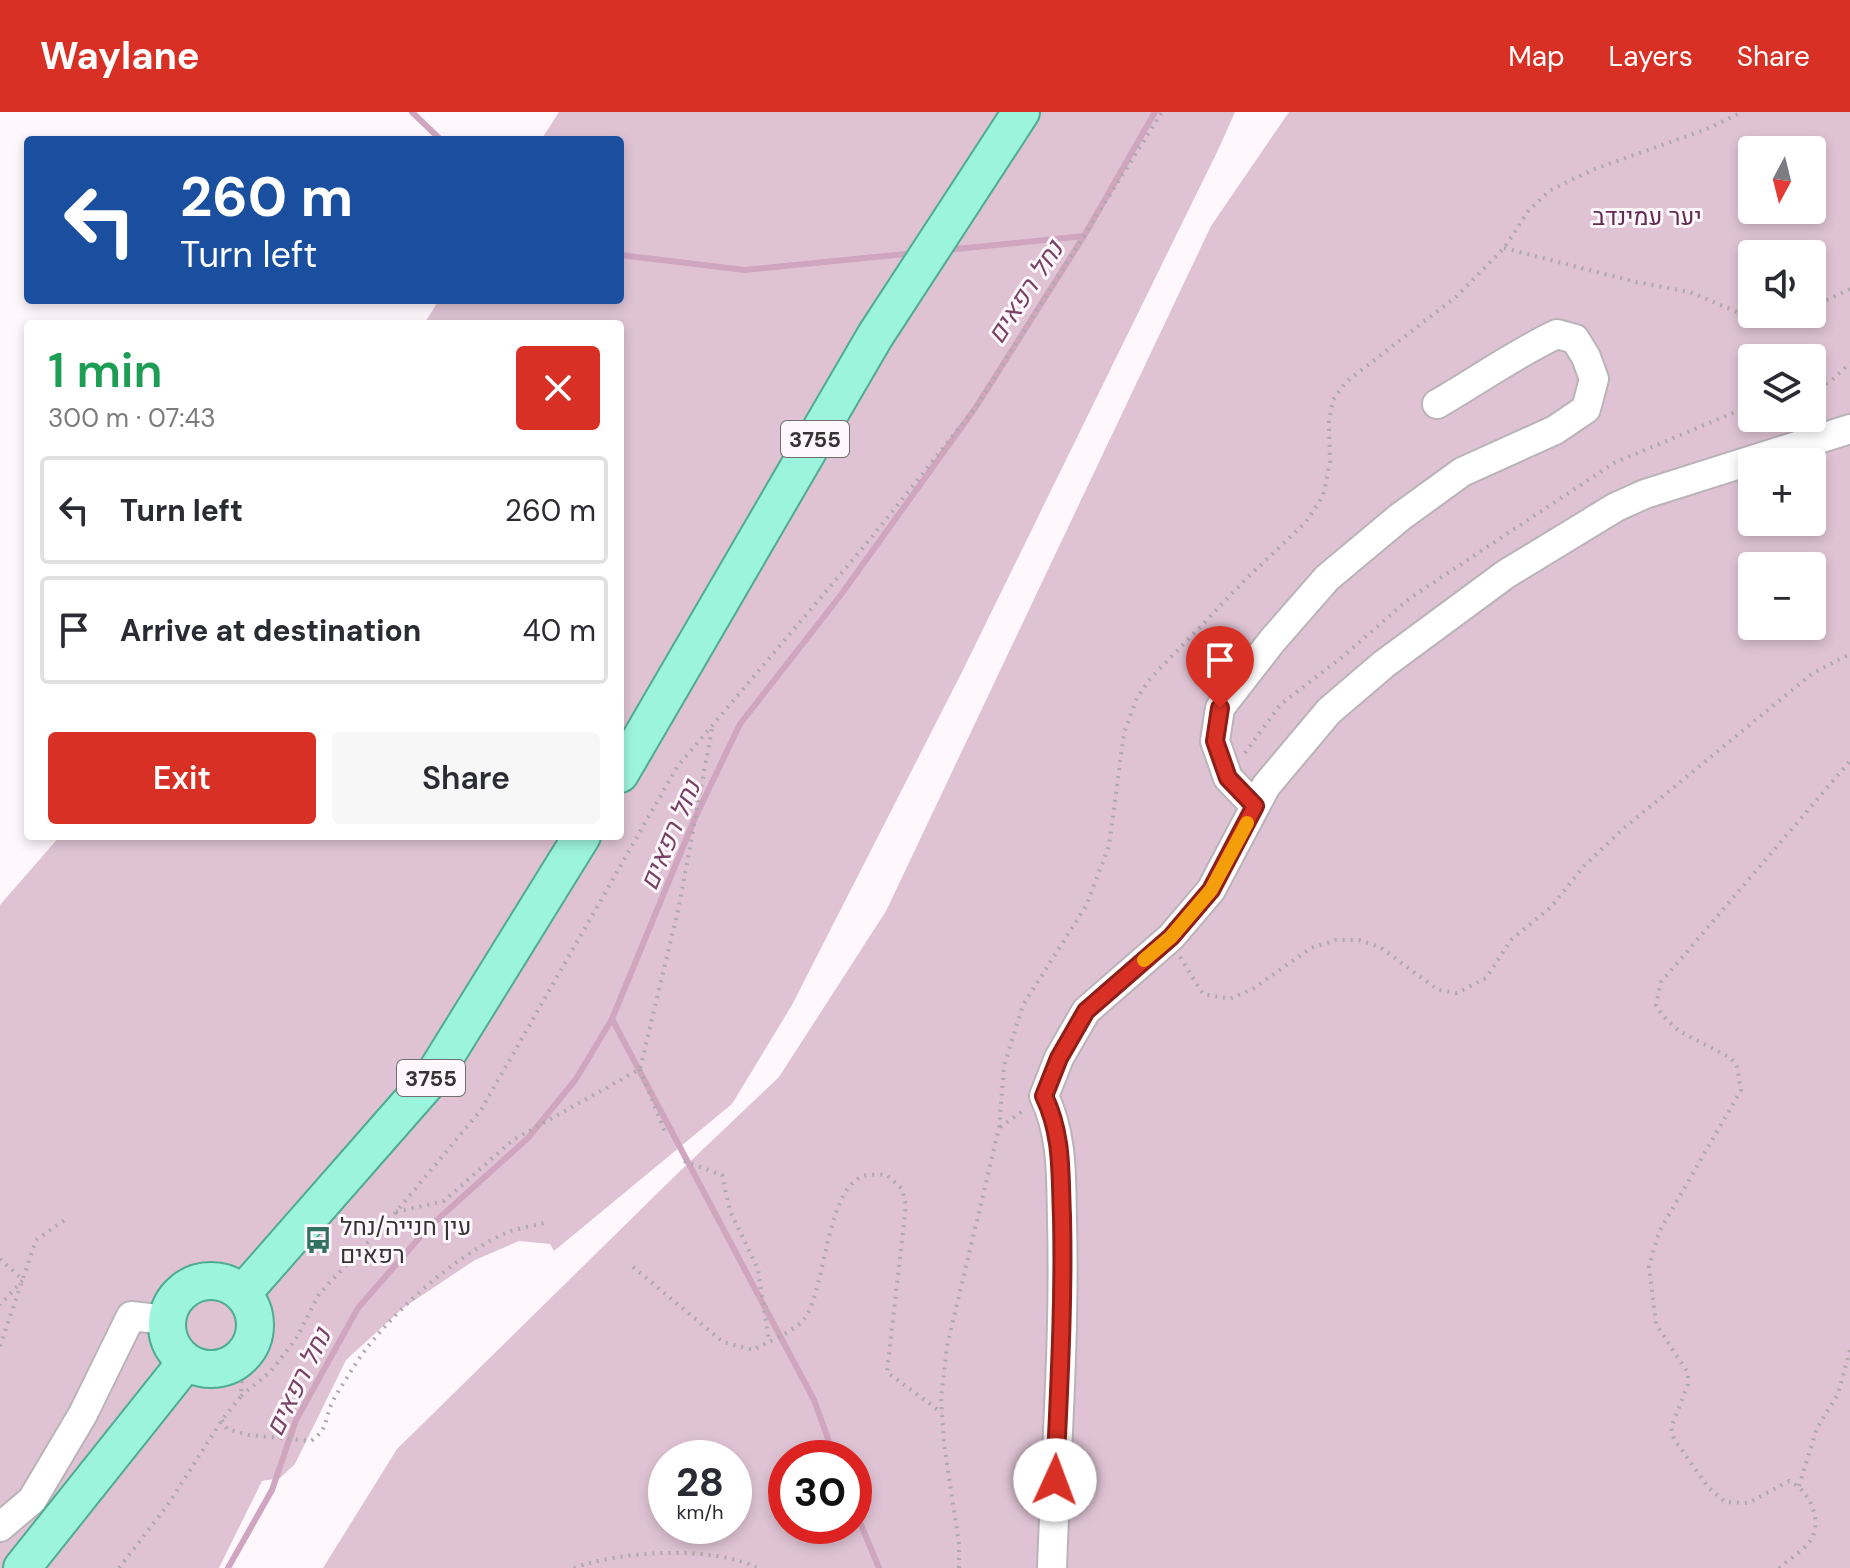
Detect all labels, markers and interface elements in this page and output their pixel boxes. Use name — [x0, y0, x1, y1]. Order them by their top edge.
text: Waylane — [40, 31, 200, 81]
text: Map — [1508, 38, 1565, 75]
text: Layers — [1609, 38, 1693, 75]
text: Share — [1737, 38, 1810, 75]
north arrow — [1738, 136, 1826, 224]
map controls — [1738, 136, 1826, 640]
text: 260 m — [180, 160, 353, 233]
icon: left — [48, 168, 152, 272]
park label: יער עמינדב — [1592, 201, 1702, 232]
text: Turn left — [180, 231, 317, 278]
water label: נחל רפאים — [979, 233, 1072, 350]
button: sound — [1738, 240, 1826, 328]
text: 1 min — [48, 339, 163, 402]
button: layers — [1738, 344, 1826, 432]
button: close — [516, 346, 600, 430]
text: 300 m · 07:43 — [48, 401, 216, 435]
road number: 3755 — [781, 421, 849, 457]
button: + — [1738, 448, 1826, 536]
icon: left — [52, 488, 96, 532]
text: Turn left — [120, 491, 243, 530]
text: 260 m — [505, 491, 596, 530]
button: − — [1738, 552, 1826, 640]
icon: arrive — [52, 608, 96, 652]
text: Arrive at destination — [120, 611, 421, 650]
text: 40 m — [523, 611, 596, 650]
pin — [1186, 626, 1254, 708]
icon: arrive — [1198, 638, 1242, 682]
button: Exit — [48, 732, 316, 824]
button: Share — [332, 732, 600, 824]
water label: נחל רפאים — [632, 774, 709, 895]
road number: 3755 — [397, 1060, 465, 1096]
place label: עין חנייה/נחל רפאים — [340, 1211, 471, 1270]
bus stop icon: עין חנייה/נחל רפאים — [303, 1225, 333, 1255]
water label: נחל רפאים — [257, 1321, 339, 1442]
position arrow — [1013, 1438, 1097, 1522]
speed limit sign: 30 — [768, 1440, 872, 1544]
text: 28 — [676, 1456, 724, 1508]
text: km/h — [676, 1499, 724, 1525]

